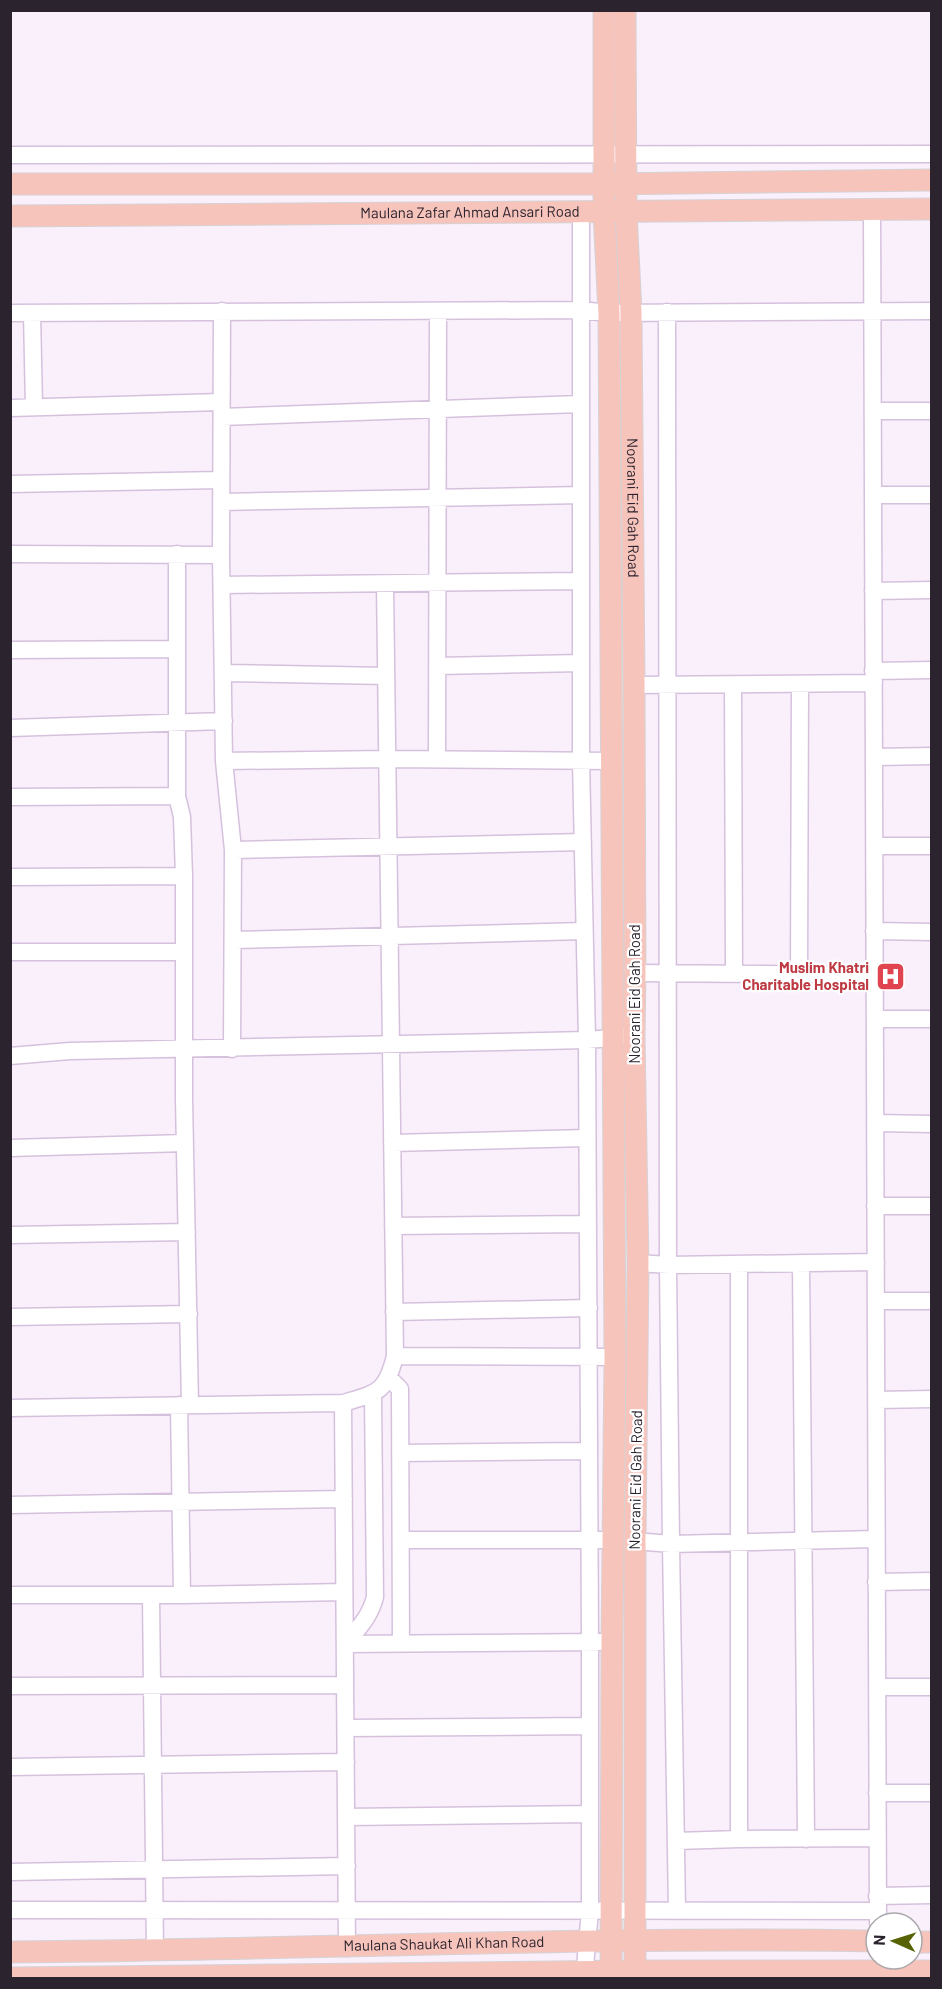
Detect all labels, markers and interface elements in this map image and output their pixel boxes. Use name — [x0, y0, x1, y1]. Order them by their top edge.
street label: Maulana Zafar Ahmad Ansari Road — [360, 202, 580, 221]
street label: Noorani Eid Gah Road — [624, 438, 643, 578]
street label: Noorani Eid Gah Road — [625, 924, 643, 1064]
place label: Muslim Khatri Charitable Hospital — [742, 958, 869, 993]
hospital icon: Muslim Khatri Charitable Hospital — [874, 961, 906, 993]
street label: Noorani Eid Gah Road — [625, 1410, 645, 1550]
north arrow — [864, 1911, 924, 1971]
street label: Maulana Shaukat Ali Khan Road — [343, 1932, 545, 1954]
text: N — [869, 1934, 888, 1946]

